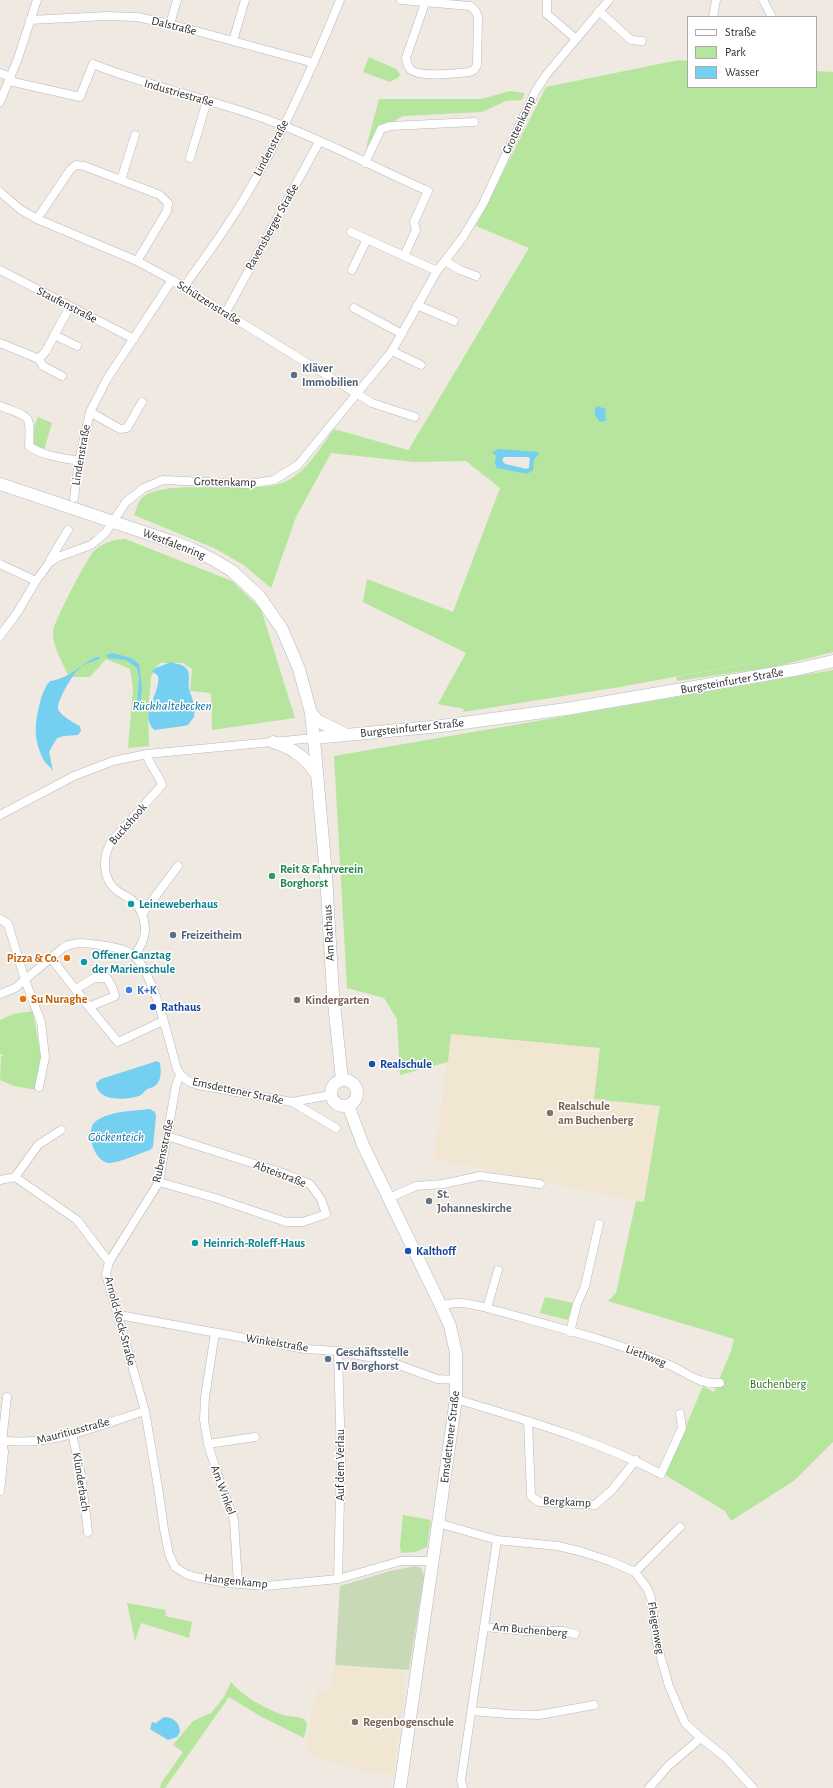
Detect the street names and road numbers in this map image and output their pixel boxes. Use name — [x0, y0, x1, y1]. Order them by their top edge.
street label: Dalstraße — [150, 13, 198, 39]
street label: Industriestraße — [142, 76, 216, 110]
street label: Grottenkamp — [499, 94, 539, 156]
street label: Lindenstraße — [250, 117, 292, 179]
street label: Ravensberger Straße — [242, 181, 302, 273]
street label: Schützenstraße — [174, 278, 244, 328]
street label: Staufenstraße — [34, 284, 100, 326]
street label: Lindenstraße — [69, 423, 93, 487]
street label: Grottenkamp — [194, 474, 256, 490]
street label: Westfalenring — [140, 525, 208, 563]
street label: Burgsteinfurter Straße — [679, 665, 785, 697]
street label: Burgsteinfurter Straße — [359, 715, 465, 741]
street label: Buckshook — [106, 800, 150, 848]
street label: Am Rathaus — [320, 904, 338, 962]
street label: Emsdettener Straße — [191, 1074, 285, 1108]
street label: Rubensstraße — [149, 1118, 177, 1184]
street label: Abteistraße — [252, 1157, 308, 1191]
street label: Arnold-Kock-Straße — [101, 1275, 139, 1367]
street label: Winkelstraße — [245, 1331, 309, 1355]
street label: Liethweg — [624, 1342, 668, 1370]
street label: Emsdettener Straße — [437, 1390, 463, 1484]
street label: Mauritiusstraße — [35, 1414, 111, 1448]
street label: Auf dem Verlau — [333, 1429, 347, 1501]
street label: Klünderbach — [69, 1451, 93, 1513]
street label: Am Winkel — [207, 1463, 239, 1517]
street label: Bergkamp — [543, 1494, 591, 1510]
street label: Hangenkamp — [204, 1571, 268, 1591]
street label: Fleigenweg — [644, 1601, 668, 1655]
street label: Am Buchenberg — [492, 1620, 568, 1640]

